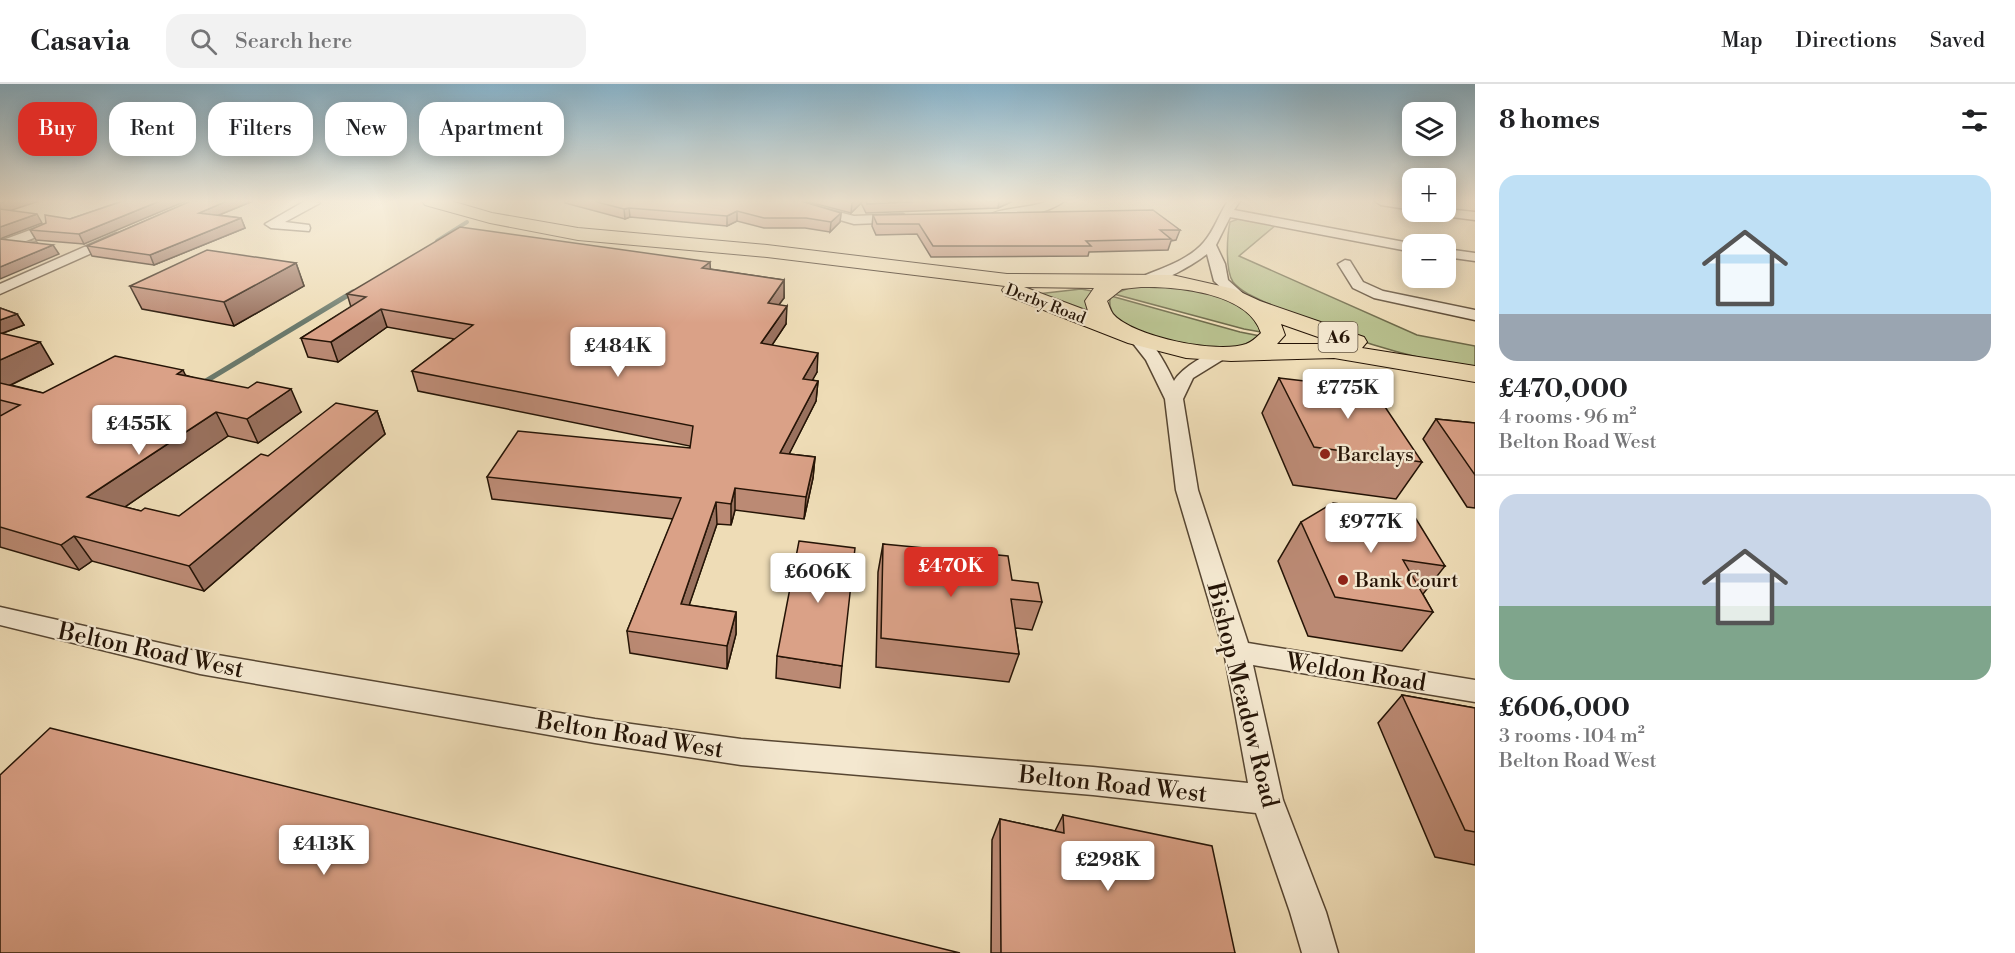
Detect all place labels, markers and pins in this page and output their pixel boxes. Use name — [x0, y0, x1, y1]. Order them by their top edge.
pin: £484K — [576, 327, 660, 378]
pin: £775K — [1306, 369, 1390, 420]
pin: £455K — [97, 405, 181, 456]
place label: Barclays — [1336, 443, 1414, 468]
marker: Barclays — [1318, 447, 1332, 461]
pin: £977K — [1329, 503, 1413, 554]
pin: £470K — [909, 547, 993, 598]
pin: £606K — [776, 553, 860, 604]
place label: Bank Court — [1354, 569, 1458, 594]
marker: Bank Court — [1336, 573, 1350, 587]
pin: £413K — [282, 825, 366, 876]
pin: £298K — [1066, 841, 1150, 892]

